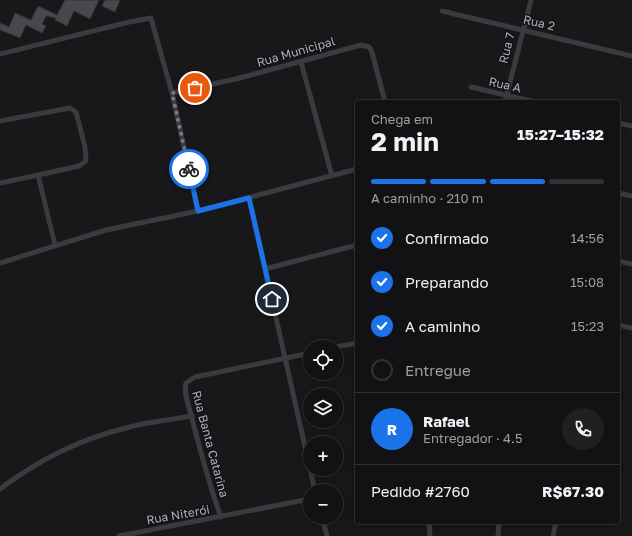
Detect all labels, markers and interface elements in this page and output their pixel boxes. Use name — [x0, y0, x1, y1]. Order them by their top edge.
street label: Rua 2 — [522, 12, 556, 33]
street label: Rua 7 — [495, 31, 518, 65]
street label: Rua Municipal — [255, 33, 337, 70]
pin — [178, 71, 212, 105]
street label: Rua A — [487, 73, 523, 96]
icon: bag — [184, 77, 206, 99]
text: Chega em — [371, 111, 433, 127]
text: 15:27–15:32 — [517, 125, 604, 143]
text: 2 min — [371, 126, 439, 157]
courier — [169, 149, 209, 189]
icon: bike — [178, 158, 200, 180]
text: A caminho · 210 m — [371, 190, 483, 206]
icon: check — [371, 227, 393, 249]
text: Confirmado — [405, 229, 489, 247]
text: 14:56 — [570, 230, 604, 246]
icon: check — [371, 271, 393, 293]
text: Preparando — [405, 273, 489, 291]
text: 15:08 — [570, 274, 604, 290]
pin — [255, 282, 289, 316]
icon: home — [261, 288, 283, 310]
icon: check — [371, 315, 393, 337]
text: A caminho — [405, 317, 480, 335]
text: 15:23 — [571, 318, 604, 334]
map controls — [303, 340, 343, 524]
button: locate — [303, 340, 343, 380]
text: Entregue — [405, 361, 471, 379]
button: layers — [303, 388, 343, 428]
street label: Rua Banta Catarina — [189, 389, 232, 499]
button: phone — [562, 408, 604, 450]
text: Rafael — [423, 412, 470, 430]
text: R — [387, 420, 397, 438]
text: Entregador · 4.5 — [423, 430, 522, 446]
button: + — [303, 436, 343, 476]
text: Pedido #2760 — [371, 482, 470, 500]
text: R$67.30 — [542, 482, 604, 500]
button: − — [303, 484, 343, 524]
street label: Rua Niterói — [145, 502, 211, 527]

